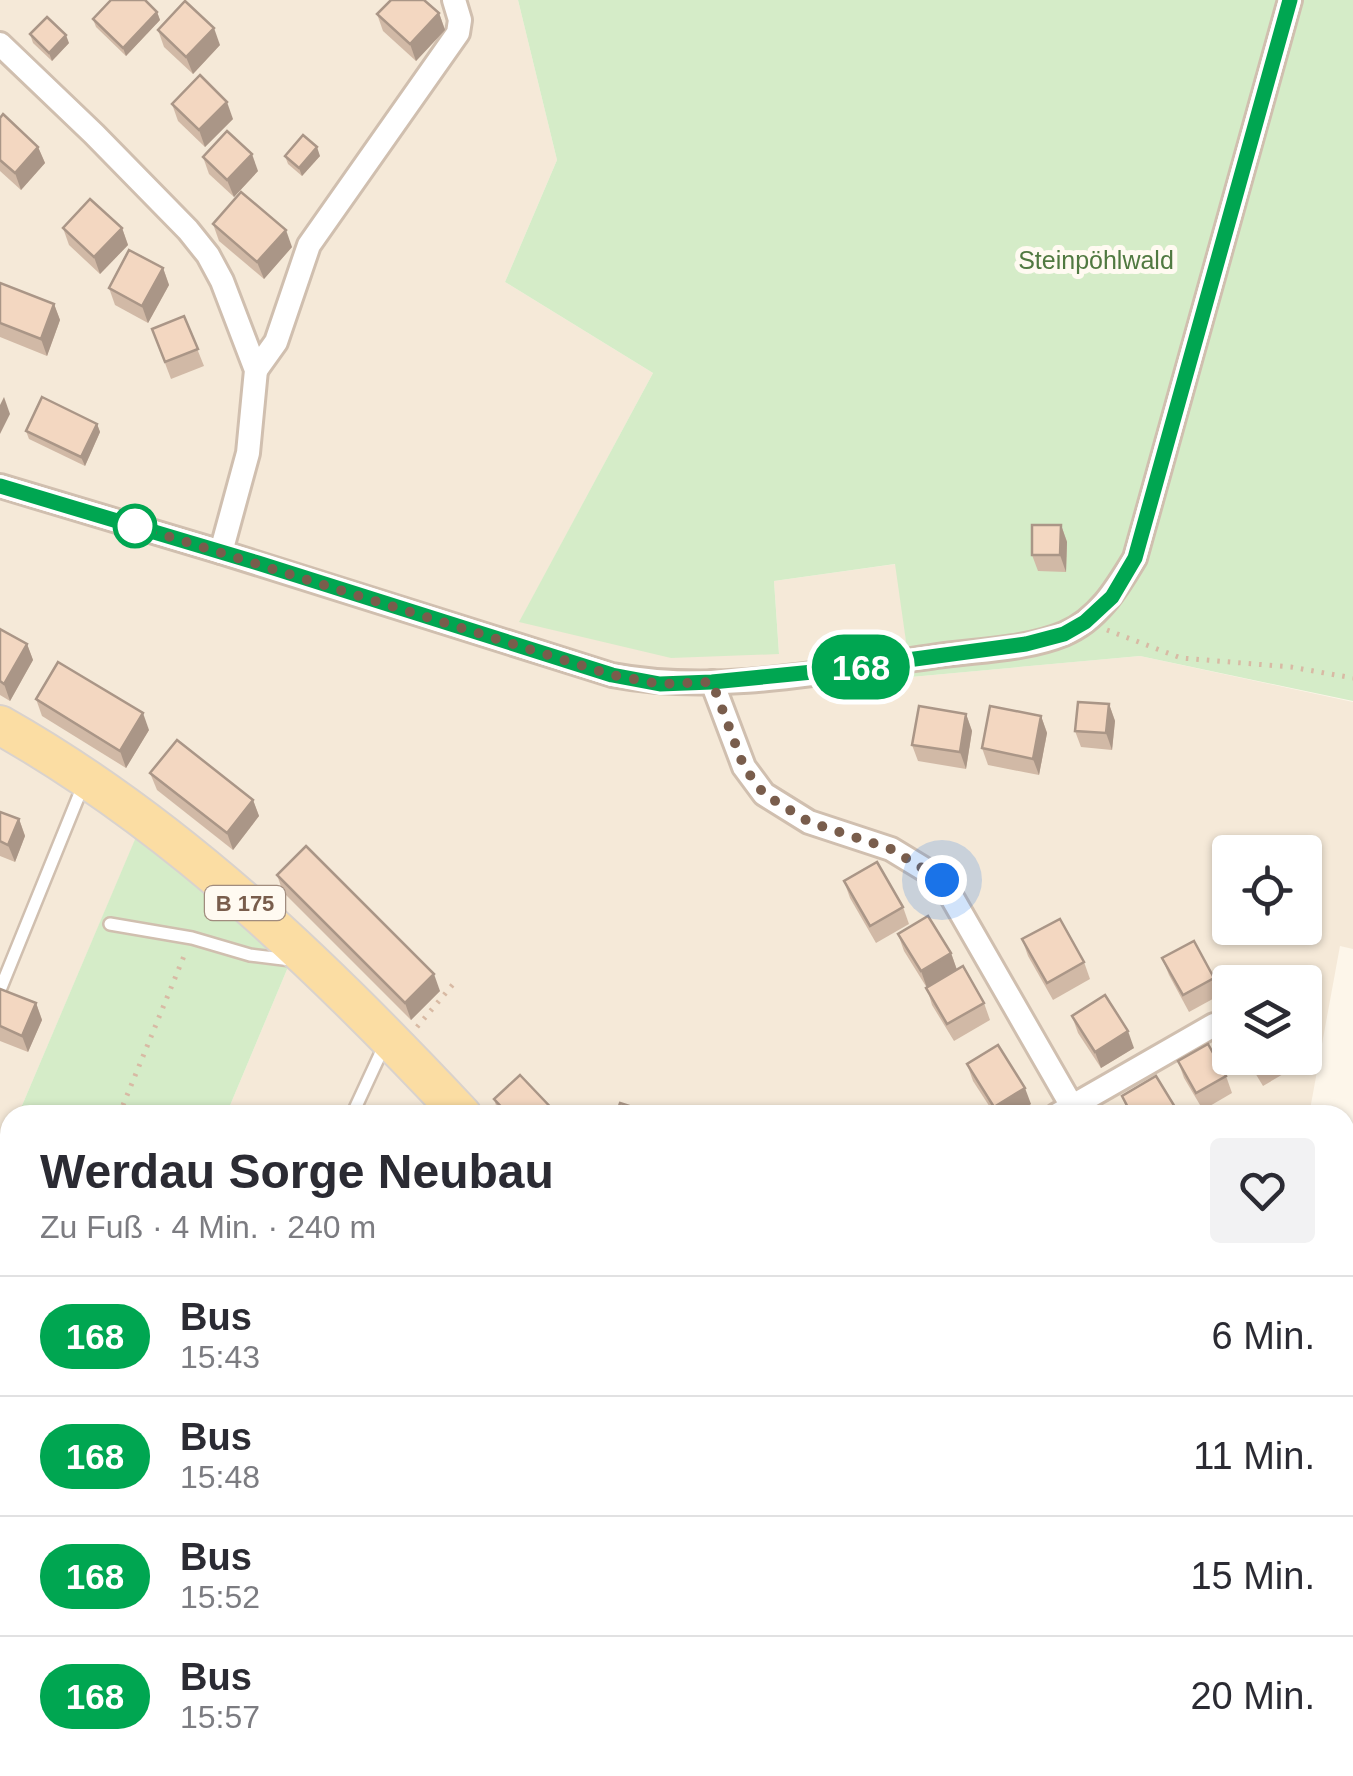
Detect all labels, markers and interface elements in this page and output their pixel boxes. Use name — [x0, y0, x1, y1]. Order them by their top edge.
park label: Steinpöhlwald — [1018, 246, 1174, 274]
unlabelled marker — [114, 505, 156, 547]
line badge: 168 — [804, 634, 918, 700]
text: 168 — [832, 648, 890, 687]
map controls — [1212, 835, 1322, 1075]
button: locate — [1212, 835, 1322, 945]
your location — [917, 855, 967, 905]
road number: B 175 — [205, 886, 285, 920]
button: layers — [1212, 965, 1322, 1075]
button: heart — [1210, 1138, 1315, 1243]
text: Werdau Sorge Neubau — [40, 1145, 554, 1198]
text: Zu Fuß · 4 Min. · 240 m — [40, 1209, 376, 1245]
text: Bus — [180, 1296, 252, 1338]
text: 6 Min. — [1212, 1315, 1315, 1357]
text: 168 — [66, 1317, 124, 1356]
text: 15:43 — [180, 1339, 260, 1375]
text: Bus — [180, 1416, 252, 1458]
text: 11 Min. — [1193, 1435, 1315, 1477]
text: 168 — [66, 1437, 124, 1476]
text: 15:48 — [180, 1459, 260, 1495]
text: Bus — [180, 1536, 252, 1578]
text: 15 Min. — [1190, 1555, 1315, 1597]
text: 168 — [66, 1557, 124, 1596]
text: 15:52 — [180, 1579, 260, 1615]
text: Bus — [180, 1656, 252, 1698]
text: 20 Min. — [1190, 1675, 1315, 1717]
text: 168 — [66, 1677, 124, 1716]
text: 15:57 — [180, 1699, 260, 1735]

